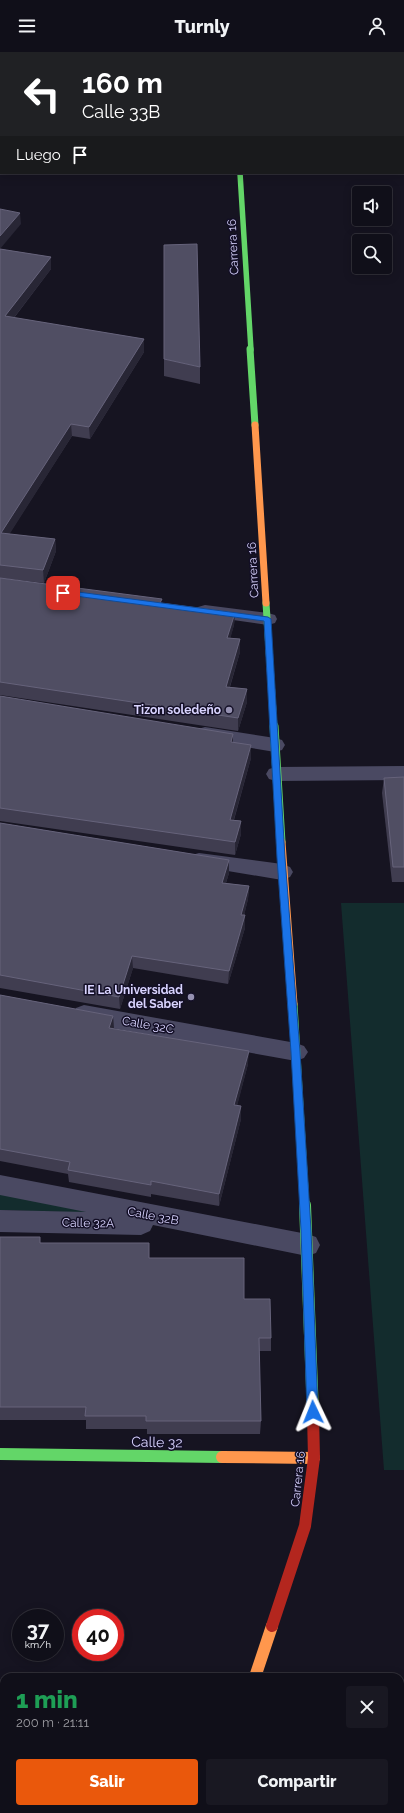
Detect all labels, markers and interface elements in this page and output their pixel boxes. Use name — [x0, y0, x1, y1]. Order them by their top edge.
icon: menu — [16, 15, 38, 37]
icon: person — [366, 15, 388, 37]
text: Turnly — [174, 16, 230, 37]
text: 160 m — [82, 67, 163, 100]
icon: left — [16, 68, 68, 120]
text: Calle 33B — [82, 101, 160, 122]
icon: arrive — [69, 144, 91, 166]
text: Luego — [16, 146, 61, 164]
map controls — [352, 186, 392, 274]
button: sound — [352, 186, 392, 226]
street label: Carrera 16 — [225, 219, 241, 275]
button: search — [352, 234, 392, 274]
street label: Carrera 16 — [245, 542, 261, 598]
pin — [46, 576, 80, 610]
icon: arrive — [52, 582, 74, 604]
place label: Tizon soledeño — [134, 703, 221, 717]
marker: Tizon soledeño — [224, 705, 234, 715]
place label: IE La Universidad del Saber — [84, 983, 183, 1011]
marker: IE La Universidad del Saber — [186, 992, 196, 1002]
street label: Calle 32C — [121, 1014, 175, 1036]
street label: Calle 32B — [126, 1204, 180, 1228]
street label: Calle 32A — [62, 1216, 114, 1230]
position arrow — [292, 1391, 334, 1433]
street label: Calle 32 — [131, 1434, 183, 1450]
street label: Carrera 16 — [288, 1450, 308, 1508]
speed limit sign: 40 — [72, 1609, 124, 1661]
text: 37 — [27, 1618, 49, 1642]
text: km/h — [25, 1639, 51, 1650]
text: 1 min — [16, 1685, 78, 1714]
button: close — [346, 1686, 388, 1728]
text: 200 m · 21:11 — [16, 1715, 89, 1730]
button: Salir — [16, 1759, 198, 1805]
button: Compartir — [206, 1759, 388, 1805]

